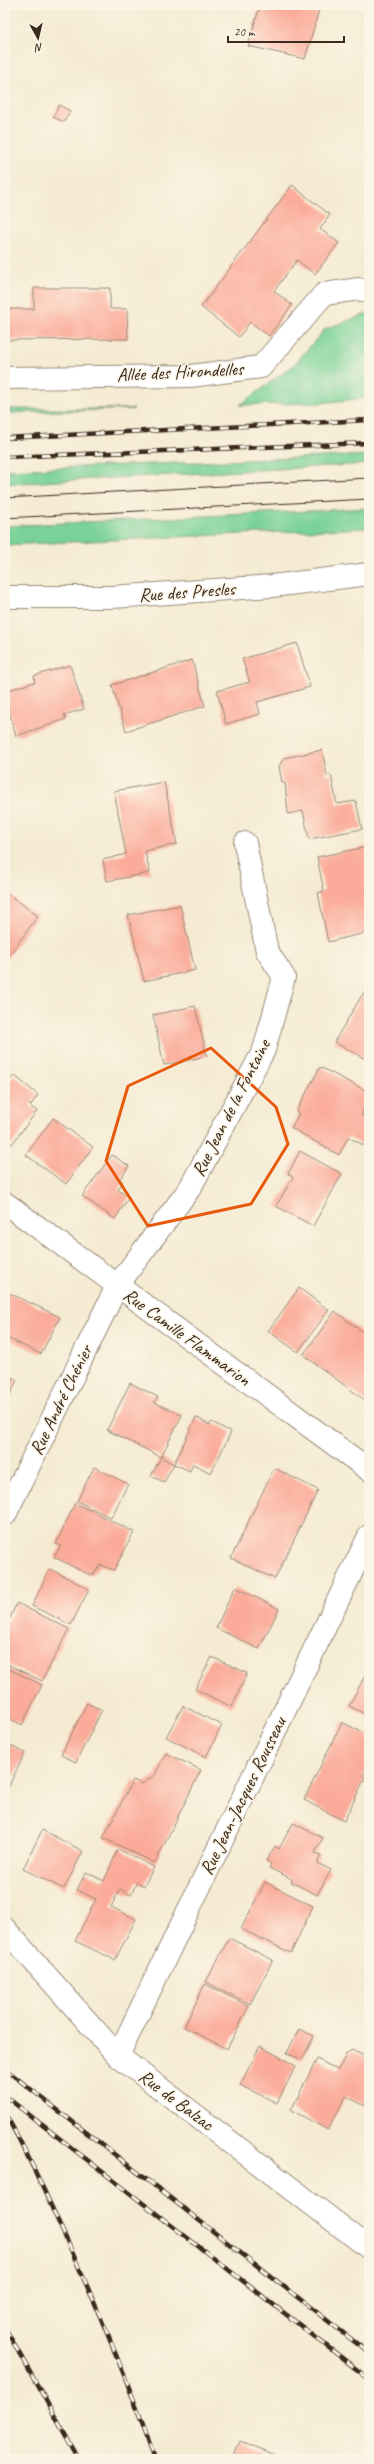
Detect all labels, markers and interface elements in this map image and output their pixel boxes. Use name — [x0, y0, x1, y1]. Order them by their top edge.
north arrow — [18, 18, 58, 58]
scale bar — [228, 18, 344, 44]
text: 20 m — [234, 24, 256, 40]
text: N — [33, 40, 44, 56]
street label: Allée des Hirondelles — [116, 357, 245, 387]
street label: Rue des Presles — [138, 577, 237, 607]
street label: Rue Jean de la Fontaine — [186, 1034, 277, 1180]
street label: Rue Camille Flammarion — [118, 1283, 256, 1392]
street label: Rue André Chénier — [24, 1340, 98, 1459]
street label: Rue Jean-Jacques Rousseau — [194, 1711, 293, 1879]
street label: Rue de Balzac — [134, 2064, 219, 2137]

